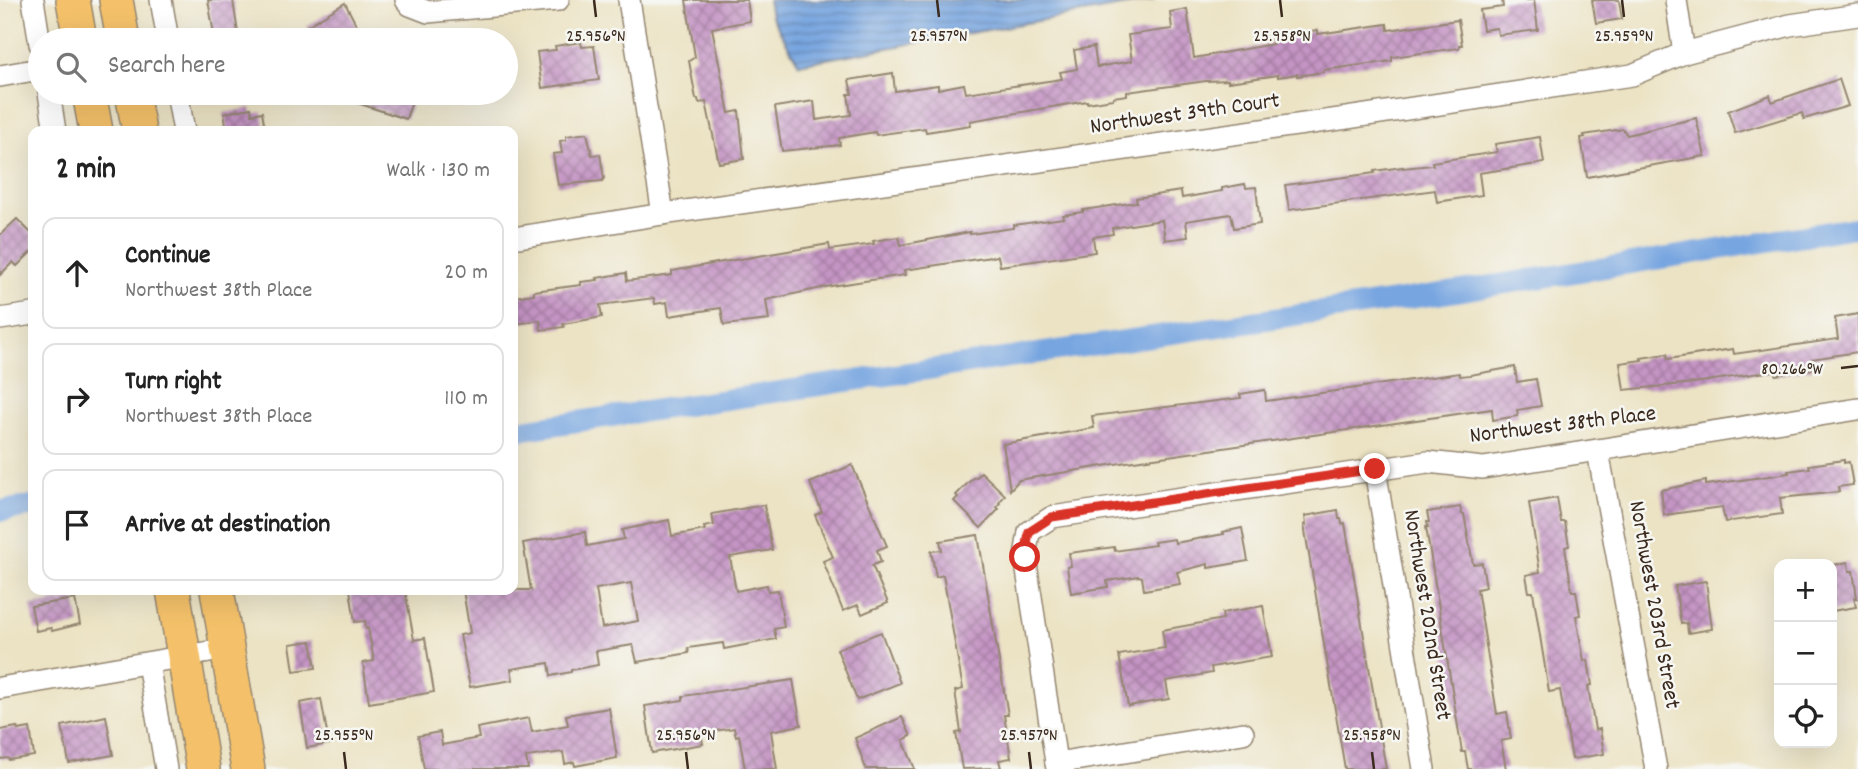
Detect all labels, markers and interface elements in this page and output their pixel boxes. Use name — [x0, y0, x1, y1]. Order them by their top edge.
text: 25.956°N — [566, 25, 626, 50]
text: 25.957°N — [910, 25, 968, 50]
text: 25.958°N — [1253, 25, 1311, 50]
text: 25.959°N — [1595, 25, 1653, 50]
search box — [28, 28, 518, 105]
icon: search — [52, 48, 90, 86]
text: Search here — [108, 48, 226, 85]
street label: Northwest 39th Court — [1088, 85, 1282, 145]
text: 2 min — [56, 150, 116, 193]
text: Walk · 130 m — [386, 155, 490, 188]
text: Continue — [125, 238, 210, 275]
icon: ahead — [58, 254, 96, 292]
text: 20 m — [444, 257, 488, 290]
text: Northwest 38th Place — [125, 275, 312, 308]
text: 80.266°W — [1761, 358, 1823, 383]
text: Turn right — [125, 364, 222, 401]
icon: right — [58, 380, 96, 418]
text: 110 m — [444, 383, 488, 416]
street label: Northwest 38th Place — [1468, 398, 1658, 454]
text: Northwest 38th Place — [125, 401, 312, 434]
route end — [1359, 453, 1390, 484]
street label: Northwest 203rd Street — [1618, 498, 1688, 712]
icon: arrive — [58, 506, 96, 544]
text: Arrive at destination — [125, 507, 330, 544]
street label: Northwest 202nd Street — [1393, 507, 1459, 723]
route start — [1009, 541, 1040, 572]
map controls — [1774, 559, 1837, 748]
button: + — [1774, 559, 1837, 622]
button: − — [1774, 622, 1837, 685]
button: locate — [1774, 685, 1837, 748]
text: 25.955°N — [315, 724, 373, 749]
text: 25.956°N — [656, 724, 716, 749]
text: 25.957°N — [1000, 724, 1058, 749]
text: 25.958°N — [1343, 724, 1401, 749]

